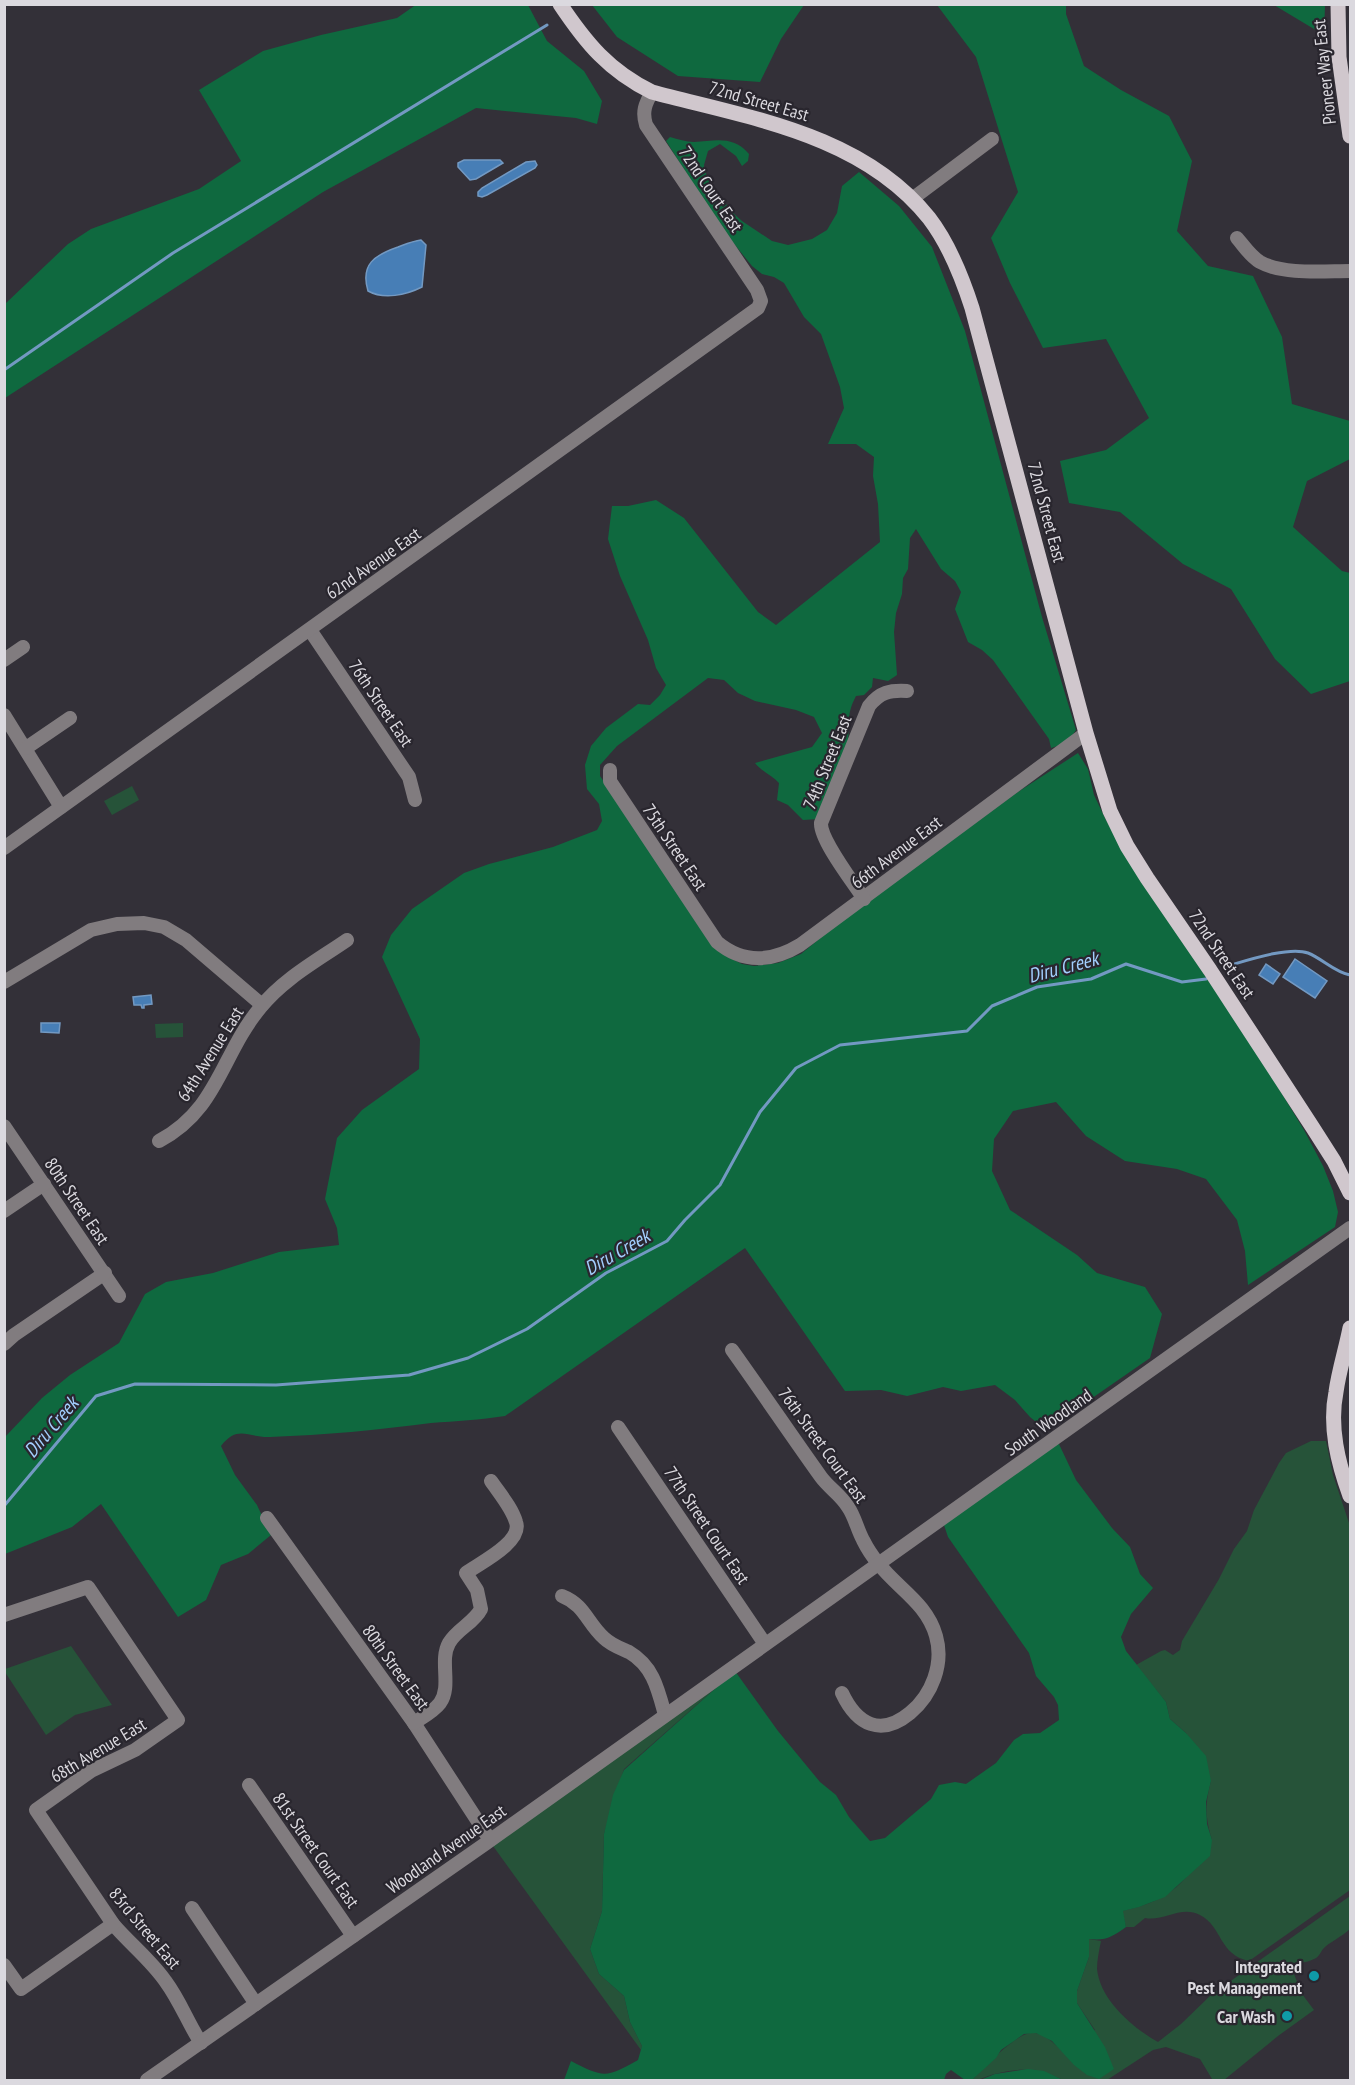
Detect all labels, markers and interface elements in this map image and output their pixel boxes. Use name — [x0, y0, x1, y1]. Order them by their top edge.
street label: Pioneer Way East — [1307, 18, 1341, 126]
street label: 72nd Street East — [706, 76, 812, 126]
street label: 72nd Court East — [674, 141, 748, 237]
street label: 72nd Street East — [1023, 459, 1071, 565]
street label: 62nd Avenue East — [321, 522, 425, 604]
street label: 76th Street East — [344, 655, 418, 751]
street label: 74th Street East — [798, 711, 856, 813]
street label: 75th Street East — [638, 799, 712, 895]
street label: 66th Avenue East — [846, 810, 946, 894]
street label: 72nd Street East — [1184, 905, 1260, 1003]
water label: Diru Creek — [1025, 945, 1103, 989]
street label: 64th Avenue East — [172, 1002, 248, 1106]
street label: 80th Street East — [40, 1153, 114, 1249]
water label: Diru Creek — [579, 1222, 656, 1281]
street label: 76th Street Court East — [773, 1383, 873, 1507]
street label: South Woodland — [1000, 1383, 1096, 1461]
water label: Diru Creek — [18, 1389, 85, 1463]
street label: 77th Street Court East — [659, 1462, 755, 1588]
street label: 80th Street East — [357, 1620, 435, 1714]
street label: 68th Avenue East — [46, 1712, 150, 1788]
street label: 81st Street Court East — [268, 1788, 364, 1912]
street label: Woodland Avenue East — [382, 1799, 510, 1899]
street label: 83rd Street East — [104, 1882, 186, 1974]
place label: Integrated Pest Management — [1187, 1955, 1303, 1999]
marker: Integrated Pest Management — [1307, 1969, 1321, 1983]
place label: Car Wash — [1217, 2005, 1275, 2028]
marker: Car Wash — [1280, 2009, 1294, 2023]

